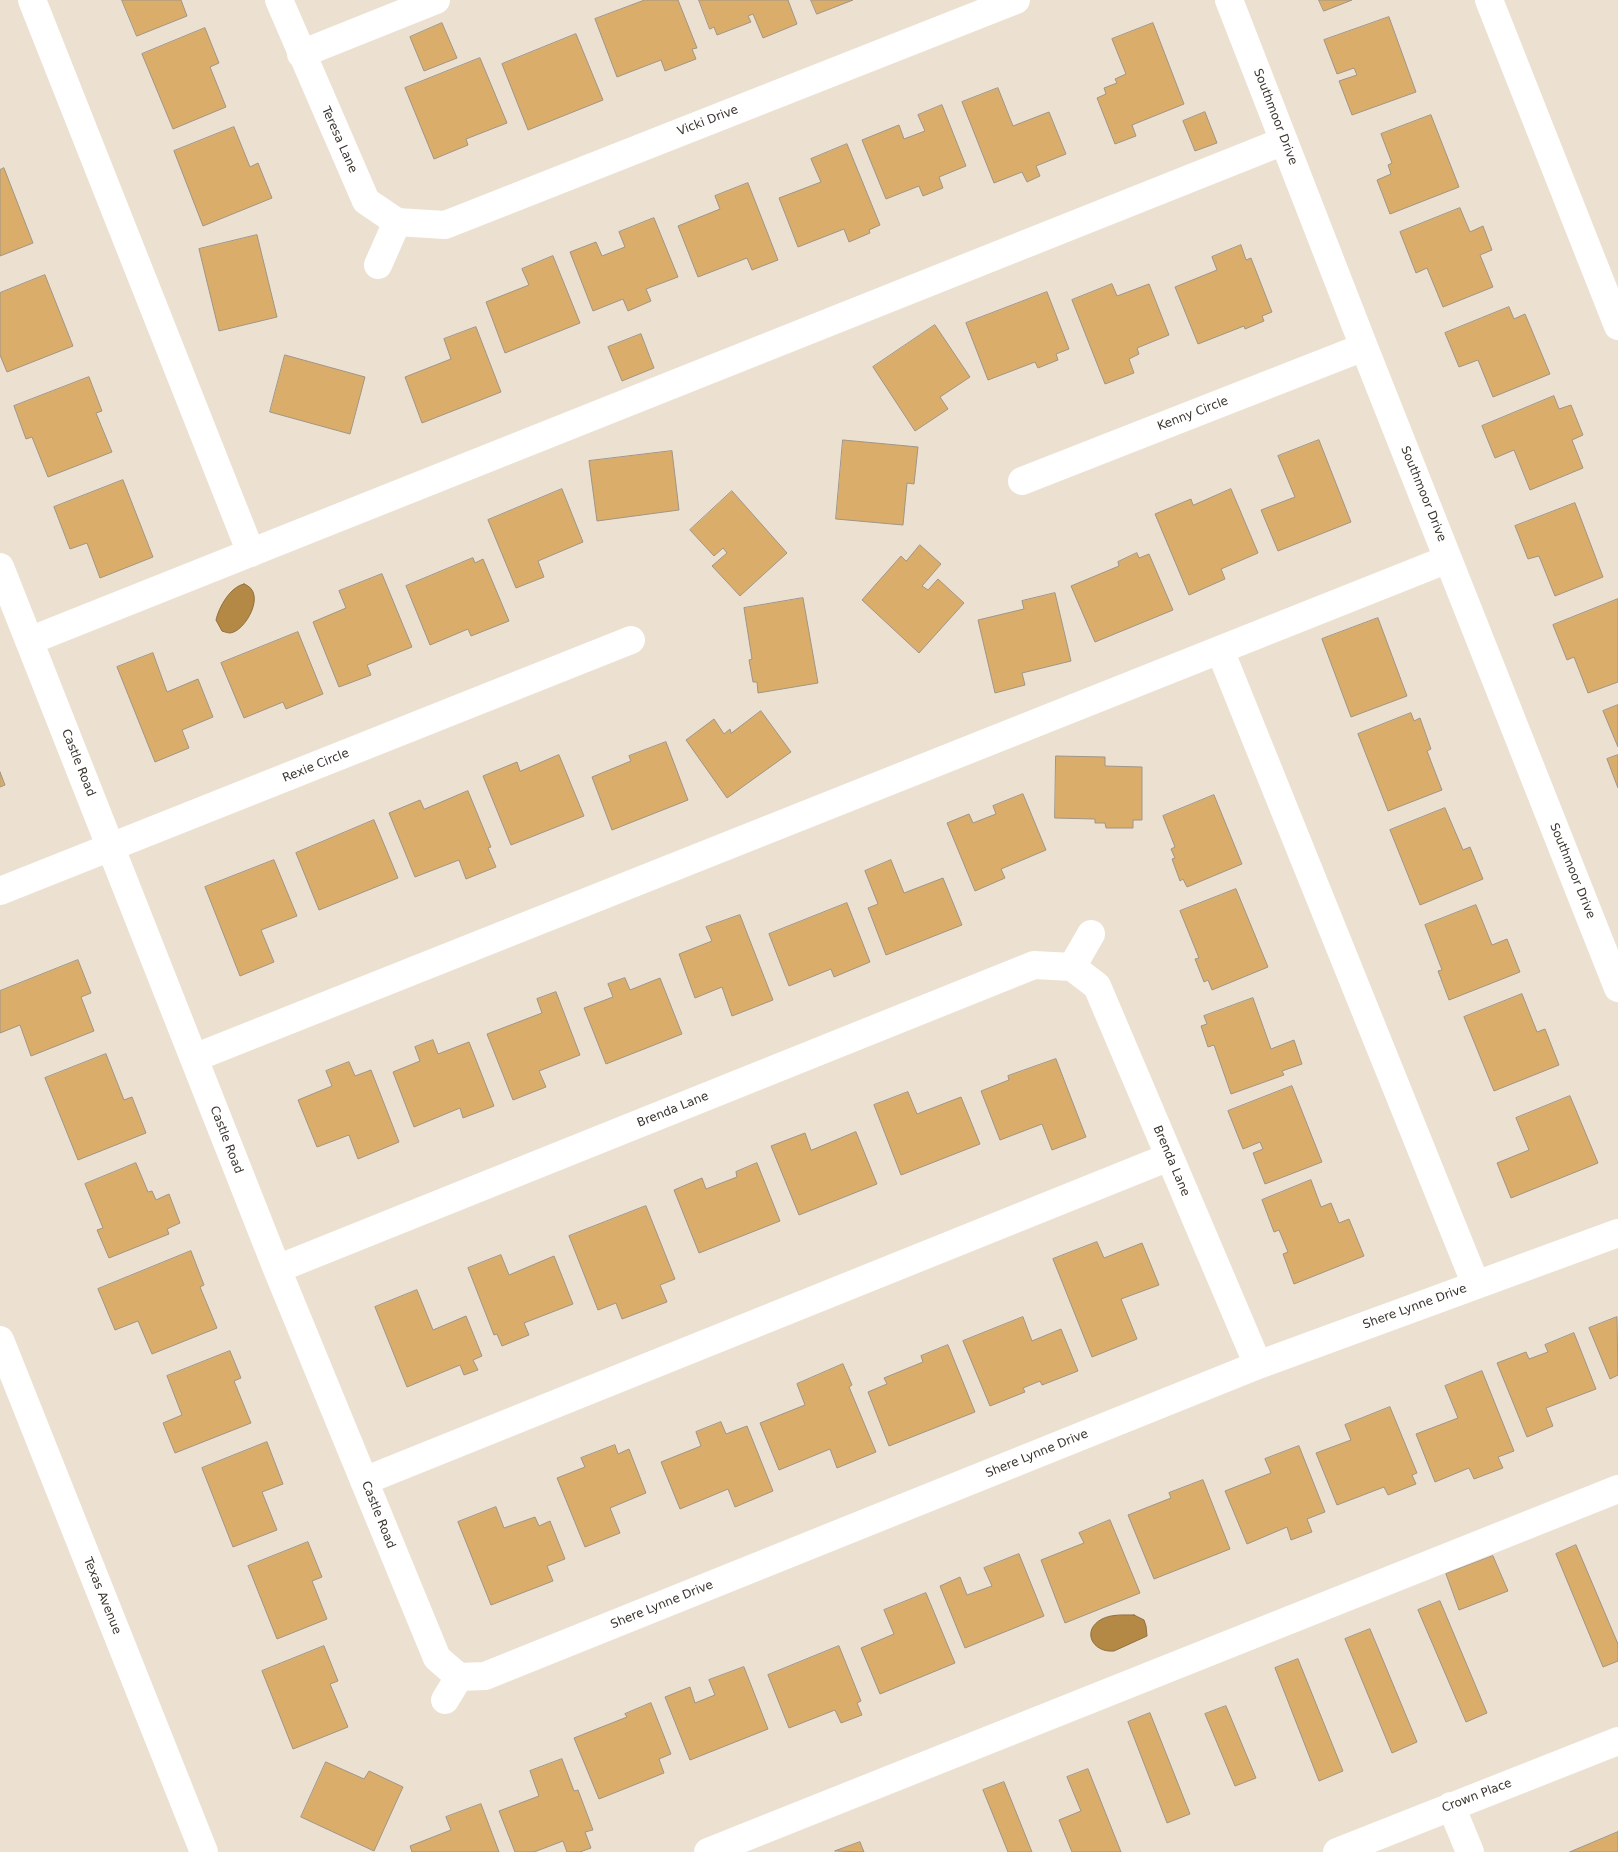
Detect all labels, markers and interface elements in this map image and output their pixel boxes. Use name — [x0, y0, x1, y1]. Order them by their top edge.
street label: Southmoor Drive — [1250, 67, 1300, 167]
street label: Vicki Drive — [676, 103, 740, 139]
street label: Teresa Lane — [318, 105, 360, 175]
street label: Kenny Circle — [1156, 394, 1230, 434]
street label: Southmoor Drive — [1397, 444, 1449, 544]
street label: Castle Road — [58, 727, 98, 799]
street label: Rexie Circle — [281, 746, 351, 786]
street label: Southmoor Drive — [1546, 821, 1598, 921]
street label: Brenda Lane — [635, 1089, 711, 1131]
street label: Castle Road — [206, 1104, 246, 1176]
street label: Brenda Lane — [1150, 1123, 1192, 1199]
street label: Shere Lynne Drive — [1361, 1281, 1469, 1333]
street label: Shere Lynne Drive — [984, 1427, 1090, 1481]
street label: Castle Road — [358, 1479, 398, 1551]
street label: Texas Avenue — [80, 1555, 124, 1637]
street label: Shere Lynne Drive — [609, 1578, 715, 1632]
street label: Crown Place — [1440, 1776, 1514, 1816]

